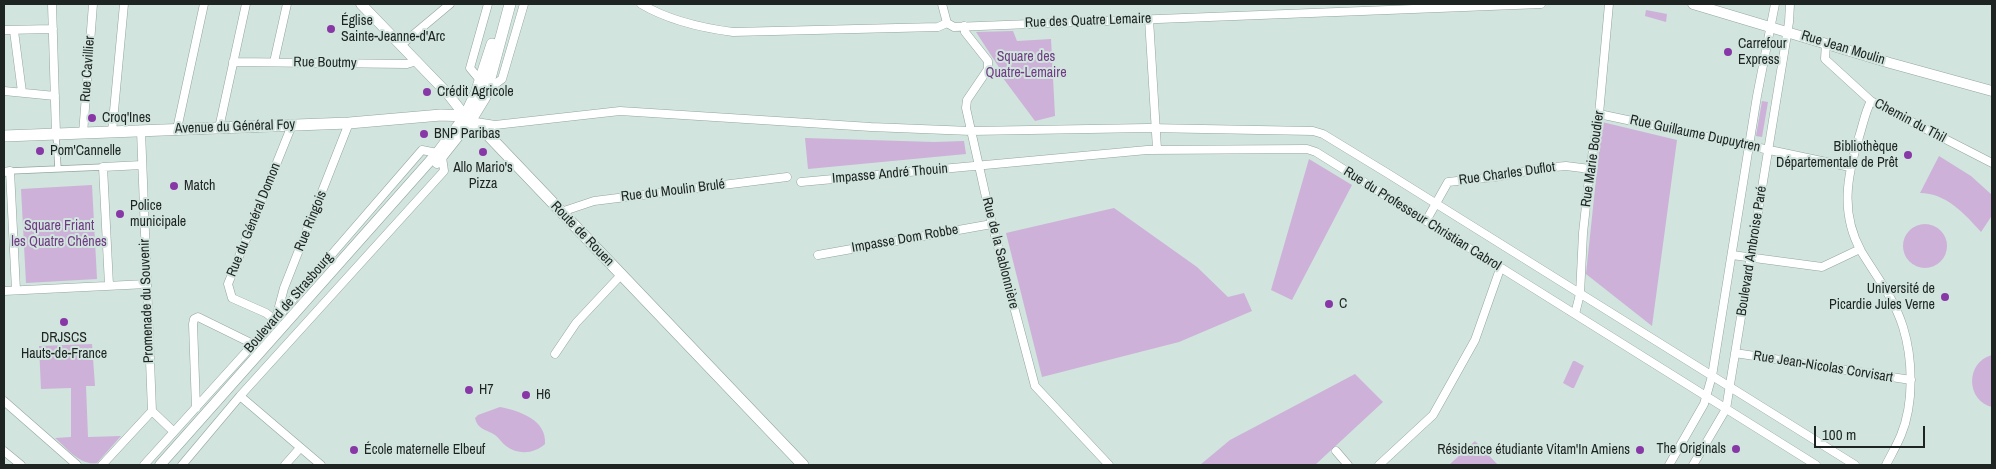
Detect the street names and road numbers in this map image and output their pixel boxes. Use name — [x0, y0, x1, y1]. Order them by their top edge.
street label: Rue des Quatre Lemaire — [1025, 10, 1151, 32]
street label: Rue Jean Moulin — [1799, 27, 1887, 69]
street label: Rue Cavillier — [77, 35, 99, 103]
street label: Rue Boutmy — [293, 54, 357, 72]
street label: Chemin du Thil — [1871, 95, 1949, 147]
street label: Rue Marie Boudier — [1578, 110, 1608, 208]
street label: Rue Guillaume Dupuytren — [1628, 112, 1762, 156]
street label: Avenue du Général Foy — [174, 117, 296, 137]
street label: Rue Charles Duflot — [1458, 159, 1556, 189]
street label: Rue du Général Domon — [224, 161, 284, 279]
street label: Impasse André Thouin — [831, 161, 949, 187]
street label: Rue du Professeur Christian Cabrol — [1340, 164, 1504, 274]
street label: Rue du Moulin Brulé — [620, 176, 726, 206]
street label: Boulevard Ambroise Paré — [1733, 185, 1771, 317]
street label: Rue Ringois — [291, 188, 331, 254]
street label: Rue de la Sablonnière — [978, 196, 1022, 310]
street label: Route de Rouen — [547, 198, 617, 270]
street label: Impasse Dom Robbe — [850, 221, 960, 257]
street label: Promenade du Souvenir — [136, 239, 158, 363]
street label: Boulevard de Strasbourg — [241, 250, 337, 356]
street label: Rue Jean-Nicolas Corvisart — [1752, 348, 1894, 386]

